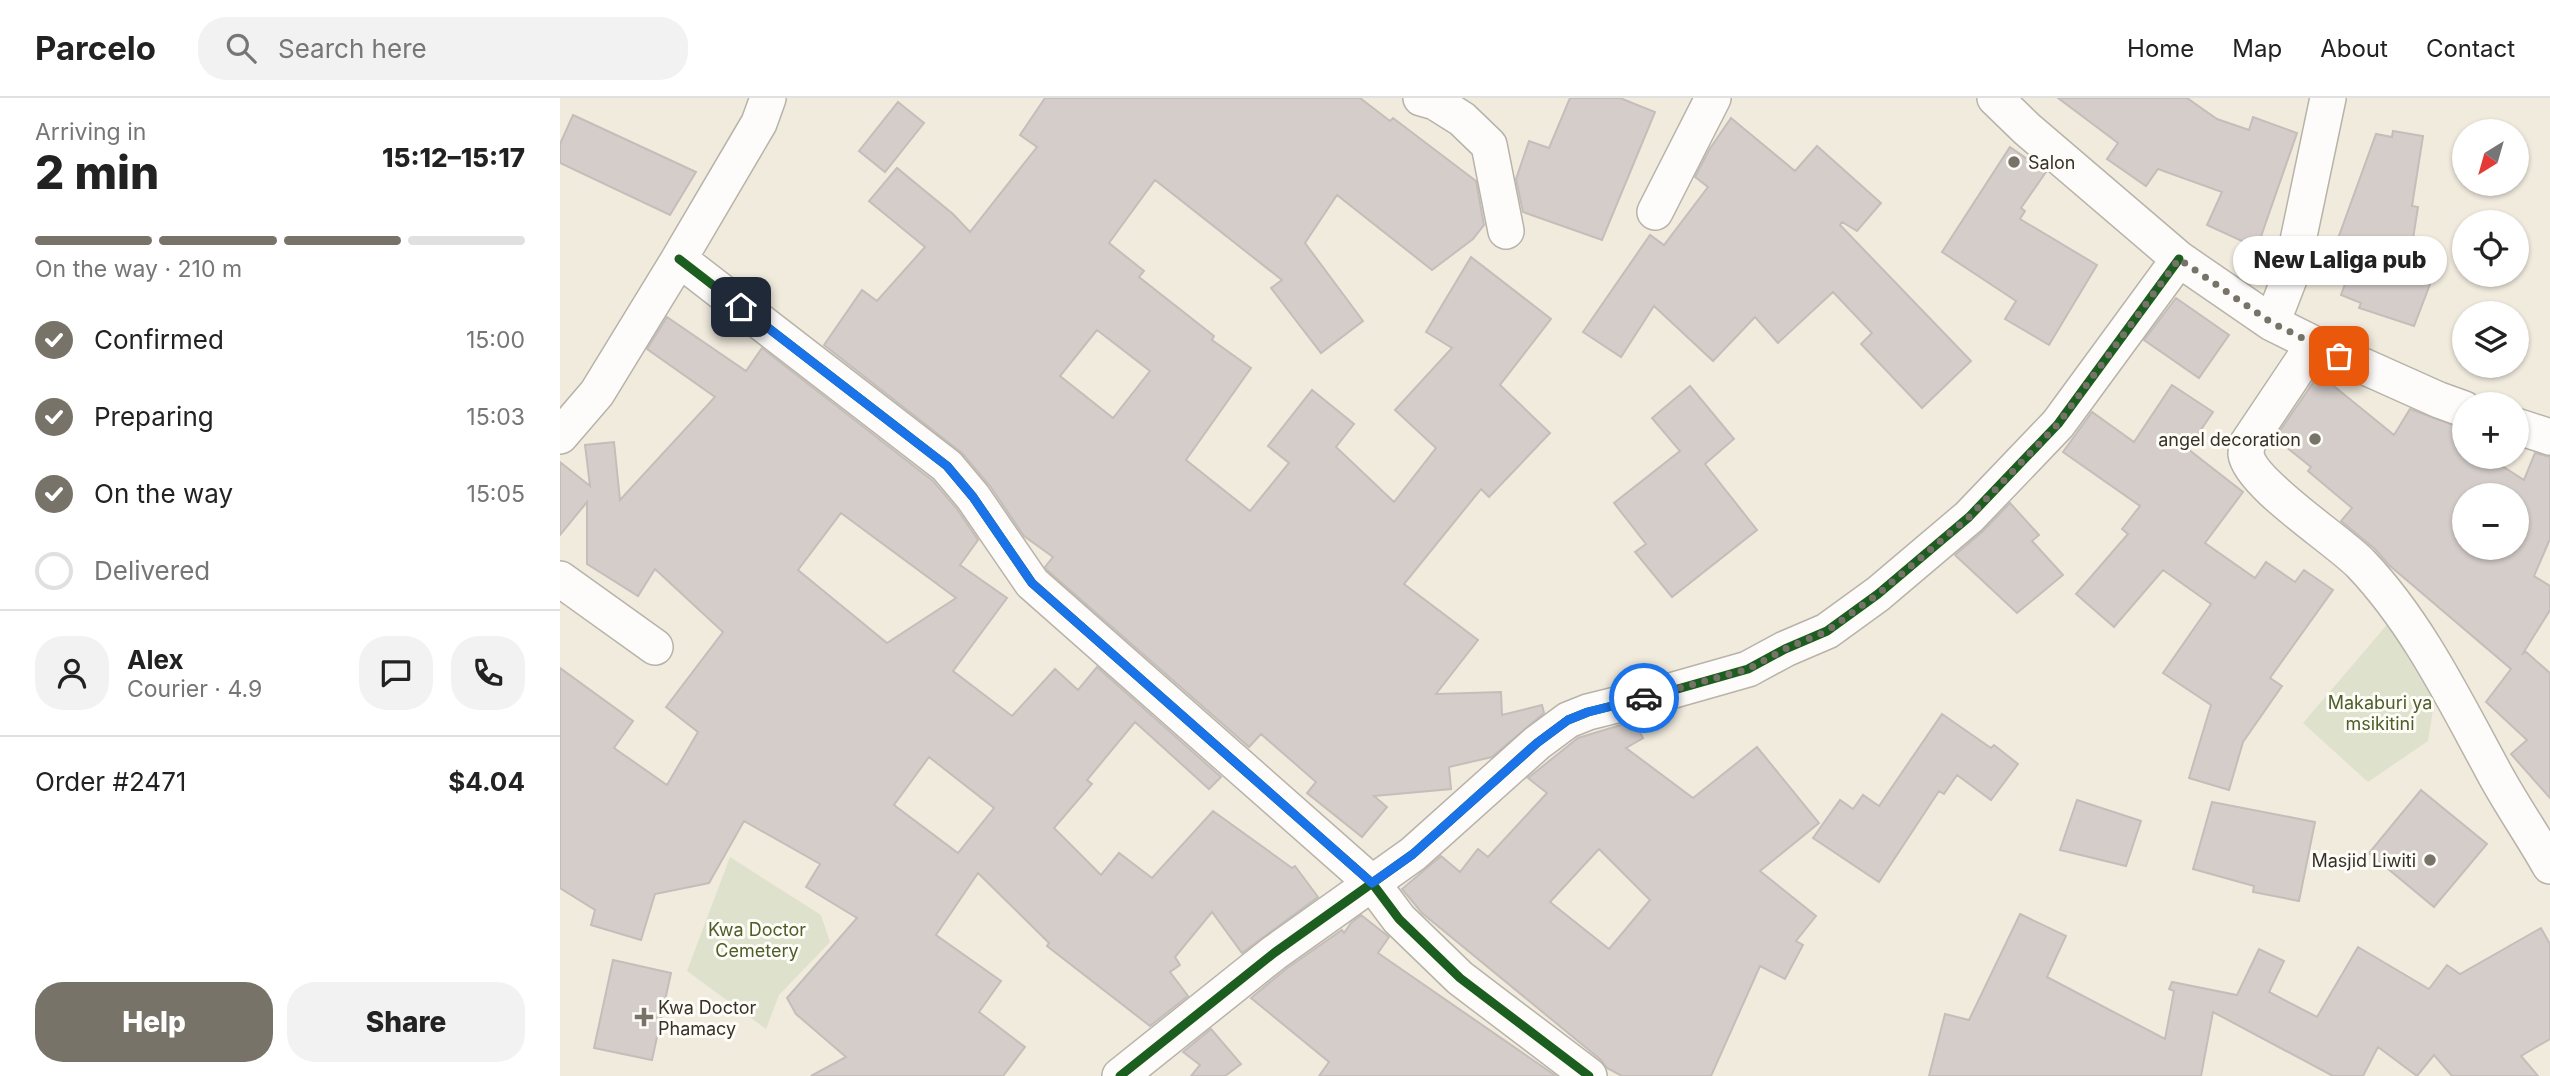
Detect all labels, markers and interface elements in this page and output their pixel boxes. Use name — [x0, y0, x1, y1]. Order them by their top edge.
search box — [198, 17, 688, 80]
text: Parcelo — [35, 28, 156, 68]
icon: search — [222, 29, 260, 67]
text: Search here — [278, 33, 427, 64]
text: Home — [2127, 34, 2194, 63]
text: Map — [2232, 34, 2282, 63]
text: About — [2320, 34, 2388, 63]
text: Contact — [2426, 34, 2515, 63]
text: Arriving in — [35, 118, 146, 146]
north arrow — [2452, 119, 2529, 196]
map controls — [2452, 119, 2529, 560]
text: 15:12–15:17 — [382, 142, 525, 173]
text: 2 min — [35, 144, 159, 200]
place label: Salon — [2028, 152, 2075, 173]
marker: Salon — [2006, 154, 2022, 170]
button: locate — [2452, 210, 2529, 287]
callout: New Laliga pub — [2232, 237, 2446, 286]
text: New Laliga pub — [2254, 246, 2426, 274]
text: On the way · 210 m — [35, 255, 242, 283]
pin — [711, 277, 771, 337]
icon: home — [722, 288, 760, 326]
button: layers — [2452, 301, 2529, 378]
icon: check — [35, 321, 73, 359]
text: Confirmed — [94, 324, 224, 355]
text: 15:00 — [466, 326, 525, 354]
pin — [2309, 326, 2369, 386]
icon: bag — [2320, 337, 2358, 375]
button: + — [2452, 392, 2529, 469]
icon: check — [35, 398, 73, 436]
text: Preparing — [94, 401, 214, 432]
text: 15:03 — [466, 403, 525, 431]
place label: angel decoration — [2158, 429, 2301, 450]
marker: angel decoration — [2307, 431, 2323, 447]
icon: check — [35, 475, 73, 513]
text: On the way — [94, 478, 233, 509]
text: 15:05 — [467, 480, 525, 508]
button: − — [2452, 483, 2529, 560]
text: Delivered — [94, 555, 210, 586]
button: person — [35, 636, 109, 710]
button: chat — [359, 636, 433, 710]
button: phone — [451, 636, 525, 710]
text: Alex — [127, 644, 184, 675]
courier — [1609, 663, 1679, 733]
text: Courier · 4.9 — [127, 675, 262, 703]
icon: car — [1625, 679, 1663, 717]
park label: Makaburi ya msikitini — [2328, 692, 2432, 734]
text: Order #2471 — [35, 766, 186, 797]
text: $4.04 — [448, 766, 525, 797]
place label: Masjid Liwiti — [2311, 850, 2416, 871]
marker: Masjid Liwiti — [2422, 852, 2438, 868]
park label: Kwa Doctor Cemetery — [708, 919, 806, 961]
button: Help — [35, 982, 273, 1062]
button: Share — [287, 982, 525, 1062]
place label: Kwa Doctor Phamacy — [658, 997, 756, 1039]
marker: Kwa Doctor Phamacy — [636, 1009, 652, 1025]

